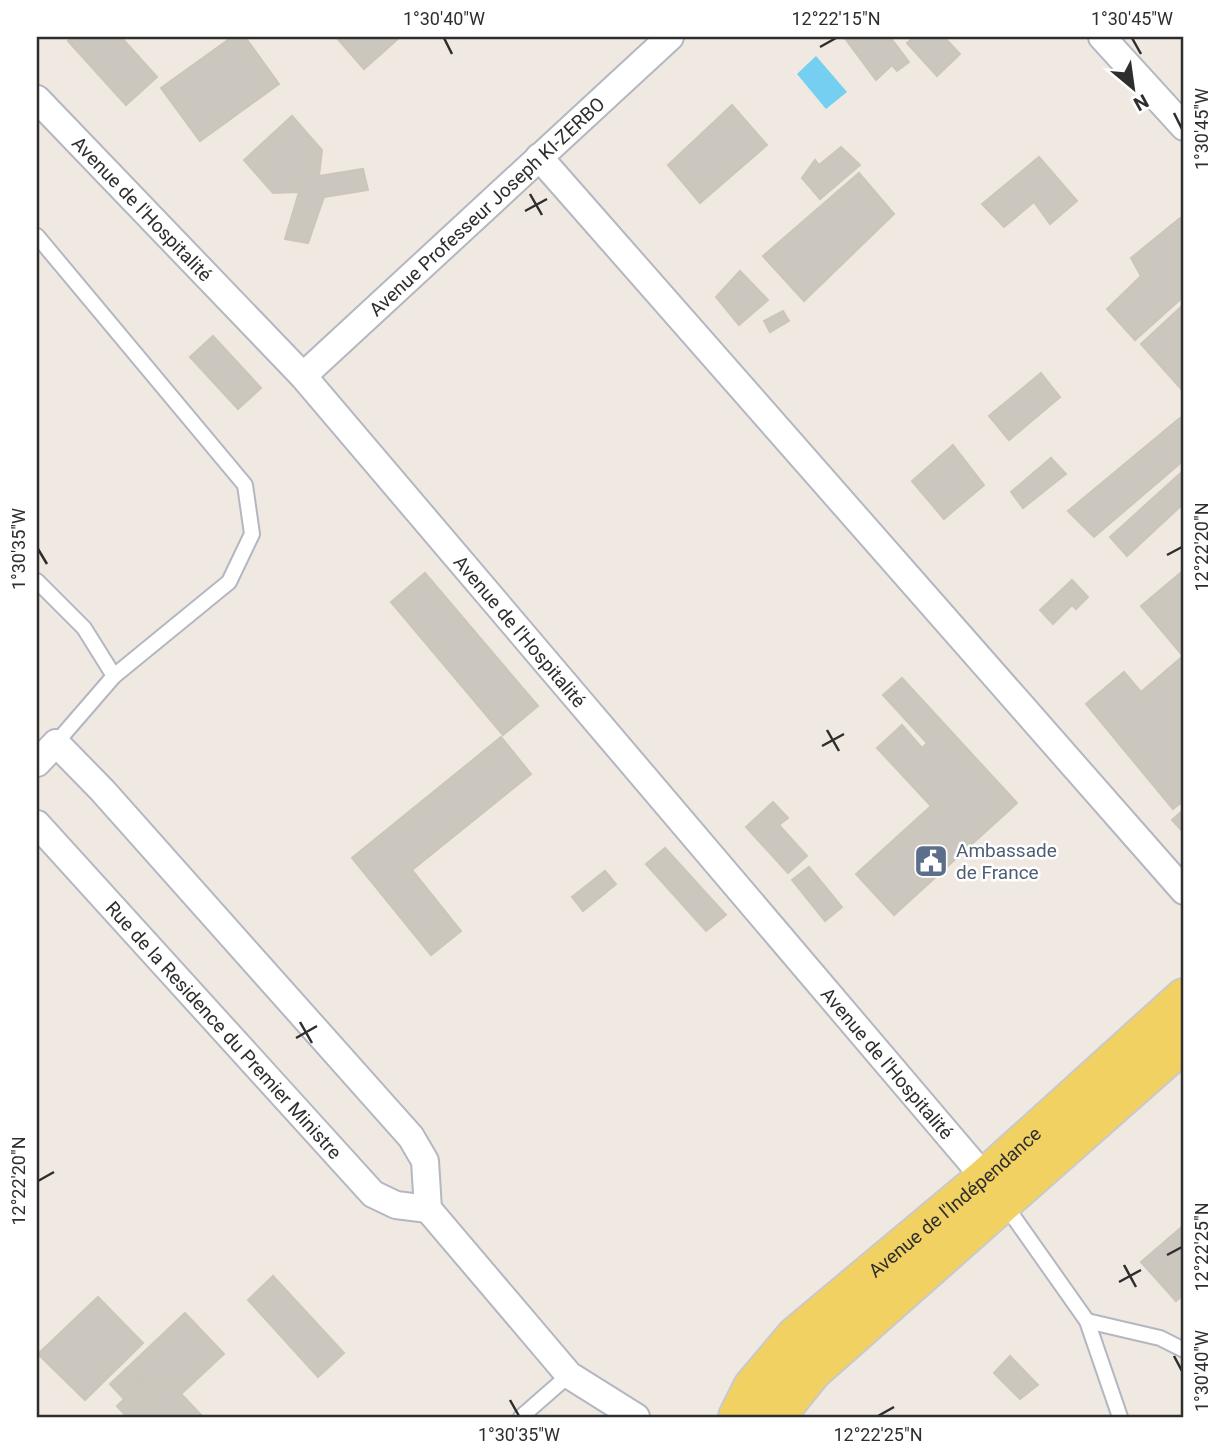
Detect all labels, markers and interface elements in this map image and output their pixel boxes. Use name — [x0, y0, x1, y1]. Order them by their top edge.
text: 1°30'40"W — [403, 8, 485, 29]
text: 12°22'15"N — [791, 8, 881, 29]
text: 1°30'45"W — [1091, 8, 1173, 29]
north arrow — [1098, 52, 1168, 122]
text: 1°30'45"W — [1191, 88, 1212, 170]
text: N — [1130, 89, 1152, 116]
street label: Avenue Professeur Joseph KI-ZERBO — [364, 92, 609, 321]
street label: Avenue de l'Hospitalité — [67, 131, 217, 286]
text: 12°22'20"N — [1191, 502, 1212, 592]
text: 1°30'35"W — [8, 508, 29, 590]
street label: Avenue de l'Hospitalité — [449, 551, 591, 712]
place label: Ambassade de France — [956, 839, 1057, 884]
public building icon: Ambassade de France — [912, 842, 950, 880]
street label: Rue de la Residence du Premier Ministre — [101, 896, 347, 1163]
street label: Avenue de l'Hospitalité — [816, 983, 958, 1144]
street label: Avenue de l'Indépendance — [864, 1122, 1046, 1282]
text: 12°22'20"N — [8, 1136, 29, 1226]
text: 12°22'25"N — [1191, 1202, 1212, 1292]
text: 1°30'40"W — [1191, 1330, 1212, 1412]
text: 1°30'35"W — [478, 1424, 560, 1445]
text: 12°22'25"N — [833, 1424, 923, 1445]

